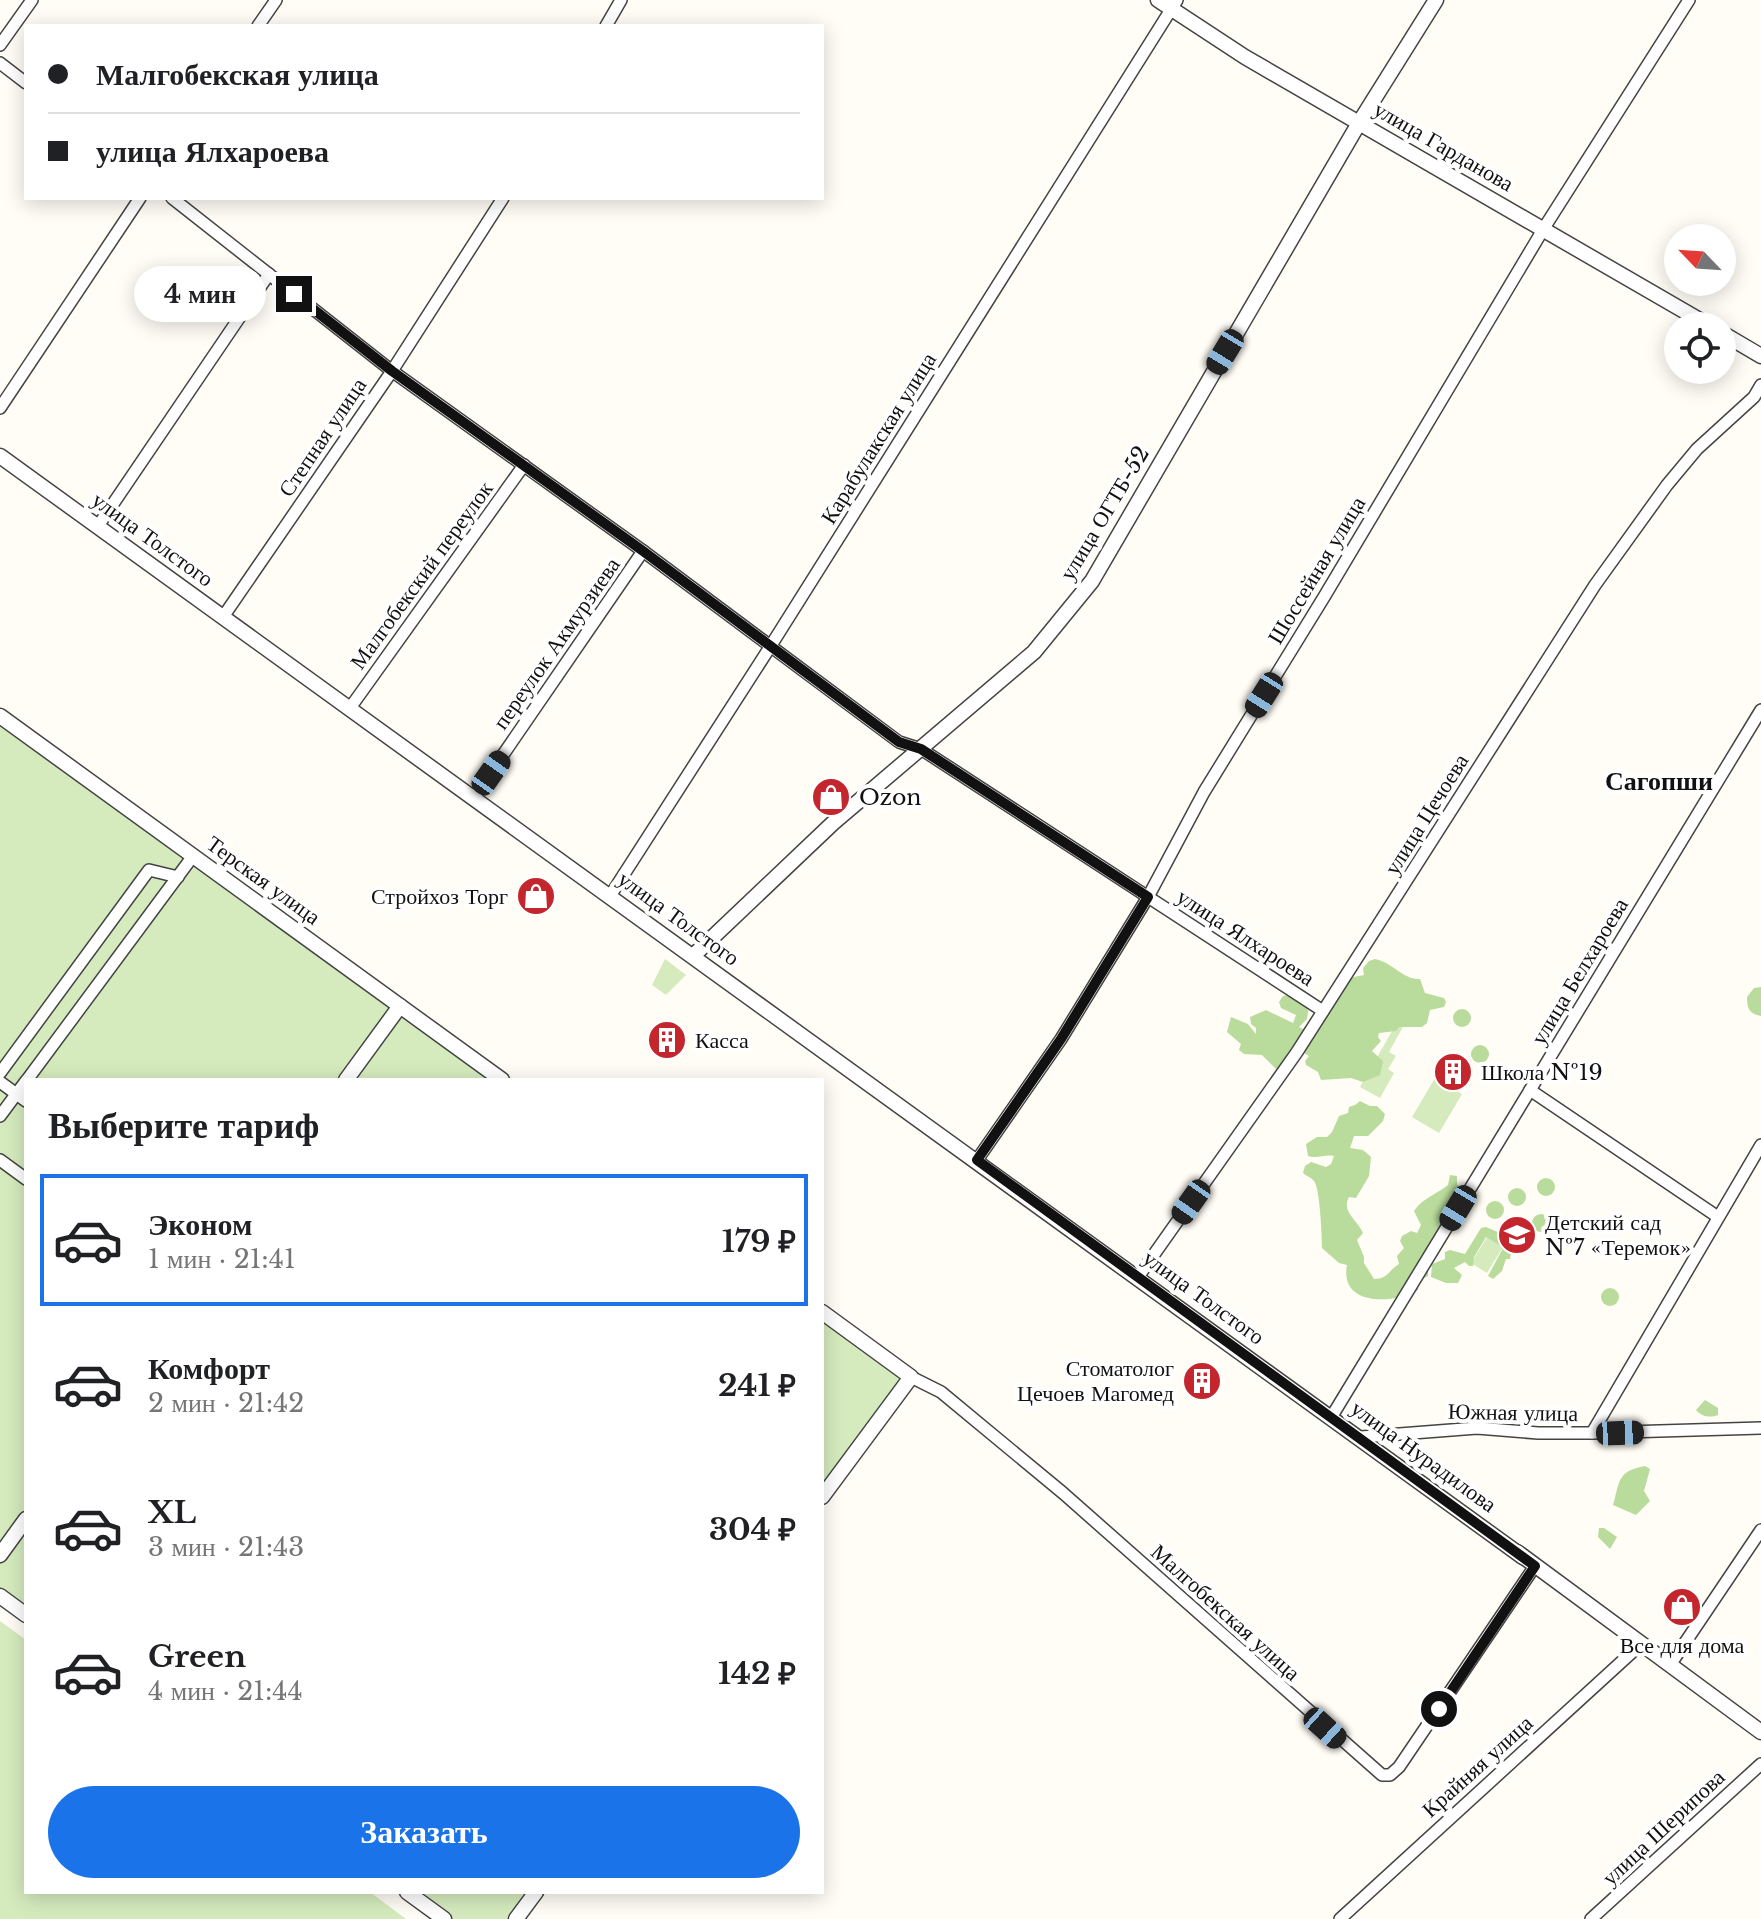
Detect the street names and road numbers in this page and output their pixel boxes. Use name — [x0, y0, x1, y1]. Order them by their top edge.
street label: улица Гарданова — [1369, 96, 1519, 197]
street label: Карабулакская улица — [815, 347, 942, 529]
street label: Степная улица — [273, 372, 372, 502]
street label: улица ОГТБ-52 — [1054, 441, 1155, 585]
street label: Малгобекский переулок — [344, 476, 499, 674]
street label: улица Толстого — [87, 486, 219, 593]
street label: Шоссейная улица — [1262, 491, 1371, 649]
street label: переулок Акмурзиева — [487, 552, 626, 734]
street label: улица Цечоева — [1378, 749, 1474, 880]
street label: Терская улица — [202, 830, 326, 931]
street label: улица Толстого — [613, 865, 745, 972]
street label: улица Ялхароева — [1172, 883, 1320, 992]
street label: улица Белхароева — [1525, 893, 1634, 1050]
street label: улица Толстого — [1138, 1244, 1270, 1351]
street label: улица Нурадилова — [1346, 1395, 1502, 1518]
street label: Южная улица — [1448, 1398, 1579, 1427]
street label: Малгобекская улица — [1145, 1538, 1306, 1687]
street label: Крайняя улица — [1416, 1709, 1539, 1823]
street label: улица Шерипова — [1596, 1763, 1730, 1891]

